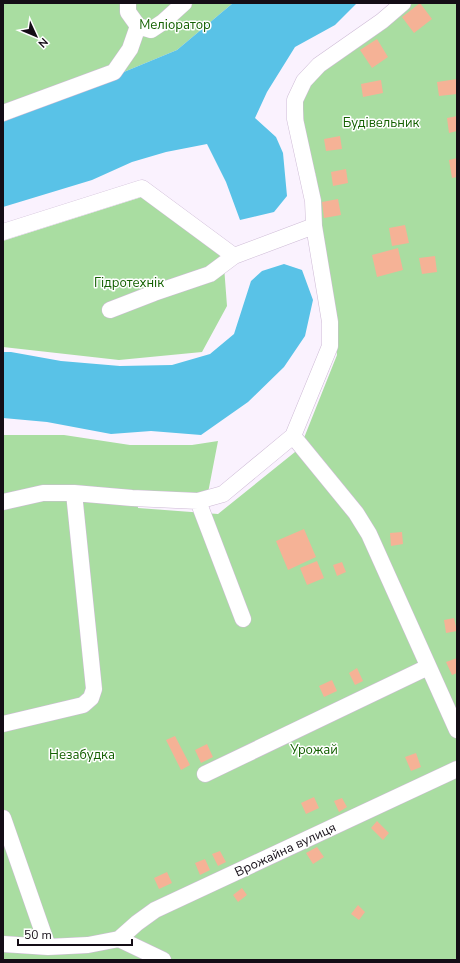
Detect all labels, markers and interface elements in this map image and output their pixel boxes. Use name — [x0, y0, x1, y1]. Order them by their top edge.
north arrow — [16, 16, 56, 56]
park label: Меліоратор — [139, 16, 211, 34]
text: N — [35, 34, 51, 51]
park label: Будівельник — [343, 114, 420, 132]
park label: Гідротехнік — [94, 274, 164, 292]
park label: Урожай — [289, 741, 338, 759]
park label: Незабудка — [49, 746, 115, 764]
street label: Врожайна вулиця — [232, 819, 339, 881]
scale bar — [18, 921, 132, 947]
text: 50 m — [24, 927, 52, 943]

